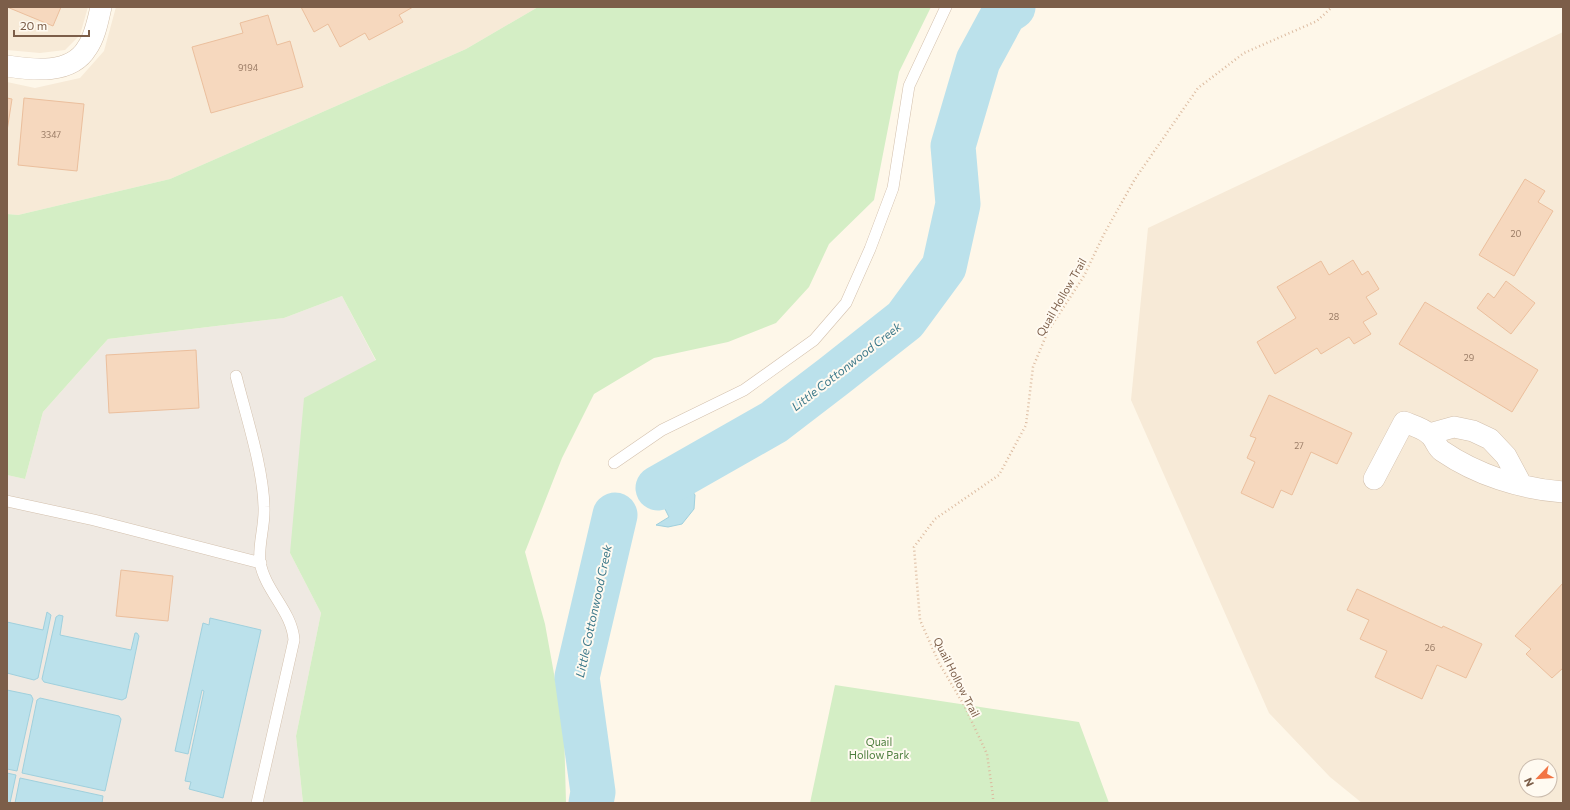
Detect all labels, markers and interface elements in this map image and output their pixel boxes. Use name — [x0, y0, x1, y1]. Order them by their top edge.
scale bar — [14, 12, 89, 38]
text: 20 m — [20, 18, 47, 32]
house number: 9194 — [238, 62, 259, 73]
house number: 3347 — [41, 129, 61, 140]
house number: 20 — [1511, 228, 1522, 239]
street label: Quail Hollow Trail — [1033, 256, 1089, 338]
house number: 28 — [1329, 311, 1339, 322]
water label: Little Cottonwood Creek — [788, 319, 904, 413]
house number: 29 — [1464, 352, 1474, 363]
house number: 27 — [1294, 440, 1304, 451]
water label: Little Cottonwood Creek — [572, 543, 614, 679]
street label: Quail Hollow Trail — [931, 635, 983, 719]
house number: 26 — [1425, 642, 1435, 653]
park label: Quail Hollow Park — [849, 735, 909, 761]
north arrow — [1518, 758, 1558, 798]
text: N — [1521, 776, 1536, 789]

